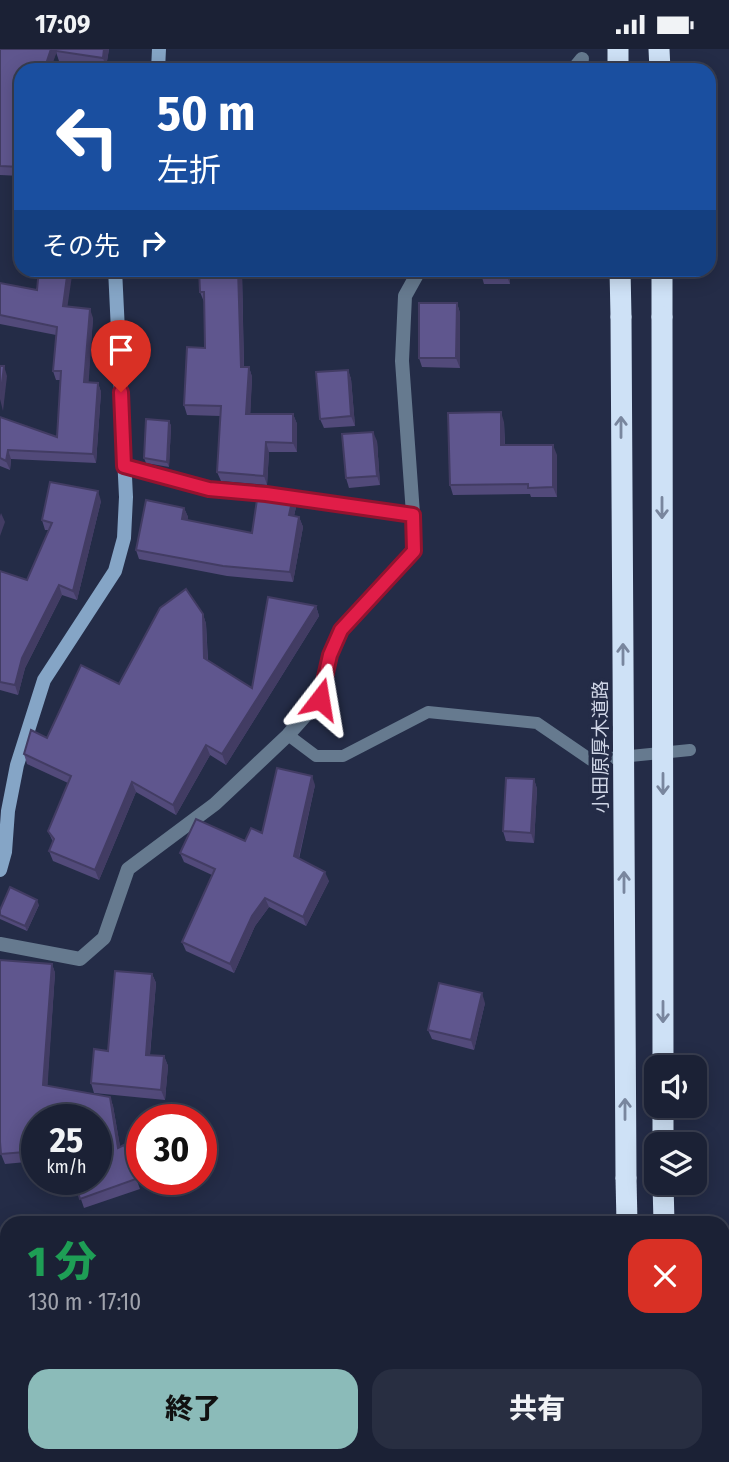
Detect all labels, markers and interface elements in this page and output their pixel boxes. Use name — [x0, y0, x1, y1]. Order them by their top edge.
text: 17:09 — [35, 9, 90, 40]
text: 50 m — [157, 84, 255, 143]
icon: left — [42, 91, 133, 182]
text: 左折 — [157, 151, 221, 189]
icon: right — [134, 224, 172, 262]
text: その先 — [42, 231, 120, 262]
pin — [91, 320, 151, 392]
icon: arrive — [102, 331, 140, 369]
one-way arrow — [614, 416, 628, 439]
one-way arrow — [655, 496, 669, 519]
one-way arrow — [616, 643, 630, 666]
position arrow — [283, 662, 357, 736]
street label: 小田原厚木道路 — [589, 680, 612, 814]
one-way arrow — [656, 772, 670, 795]
one-way arrow — [617, 871, 631, 894]
one-way arrow — [656, 1000, 670, 1023]
map controls — [644, 1055, 707, 1195]
button: sound — [644, 1055, 707, 1118]
one-way arrow — [618, 1098, 632, 1121]
speed limit sign: 30 — [126, 1104, 217, 1195]
text: 25 — [50, 1119, 83, 1161]
button: layers — [644, 1132, 707, 1195]
text: km/h — [46, 1156, 87, 1178]
text: 1 分 — [28, 1237, 97, 1287]
button: close — [628, 1239, 702, 1313]
text: 130 m · 17:10 — [28, 1288, 141, 1316]
button: 終了 — [28, 1369, 358, 1449]
button: 共有 — [372, 1369, 702, 1449]

